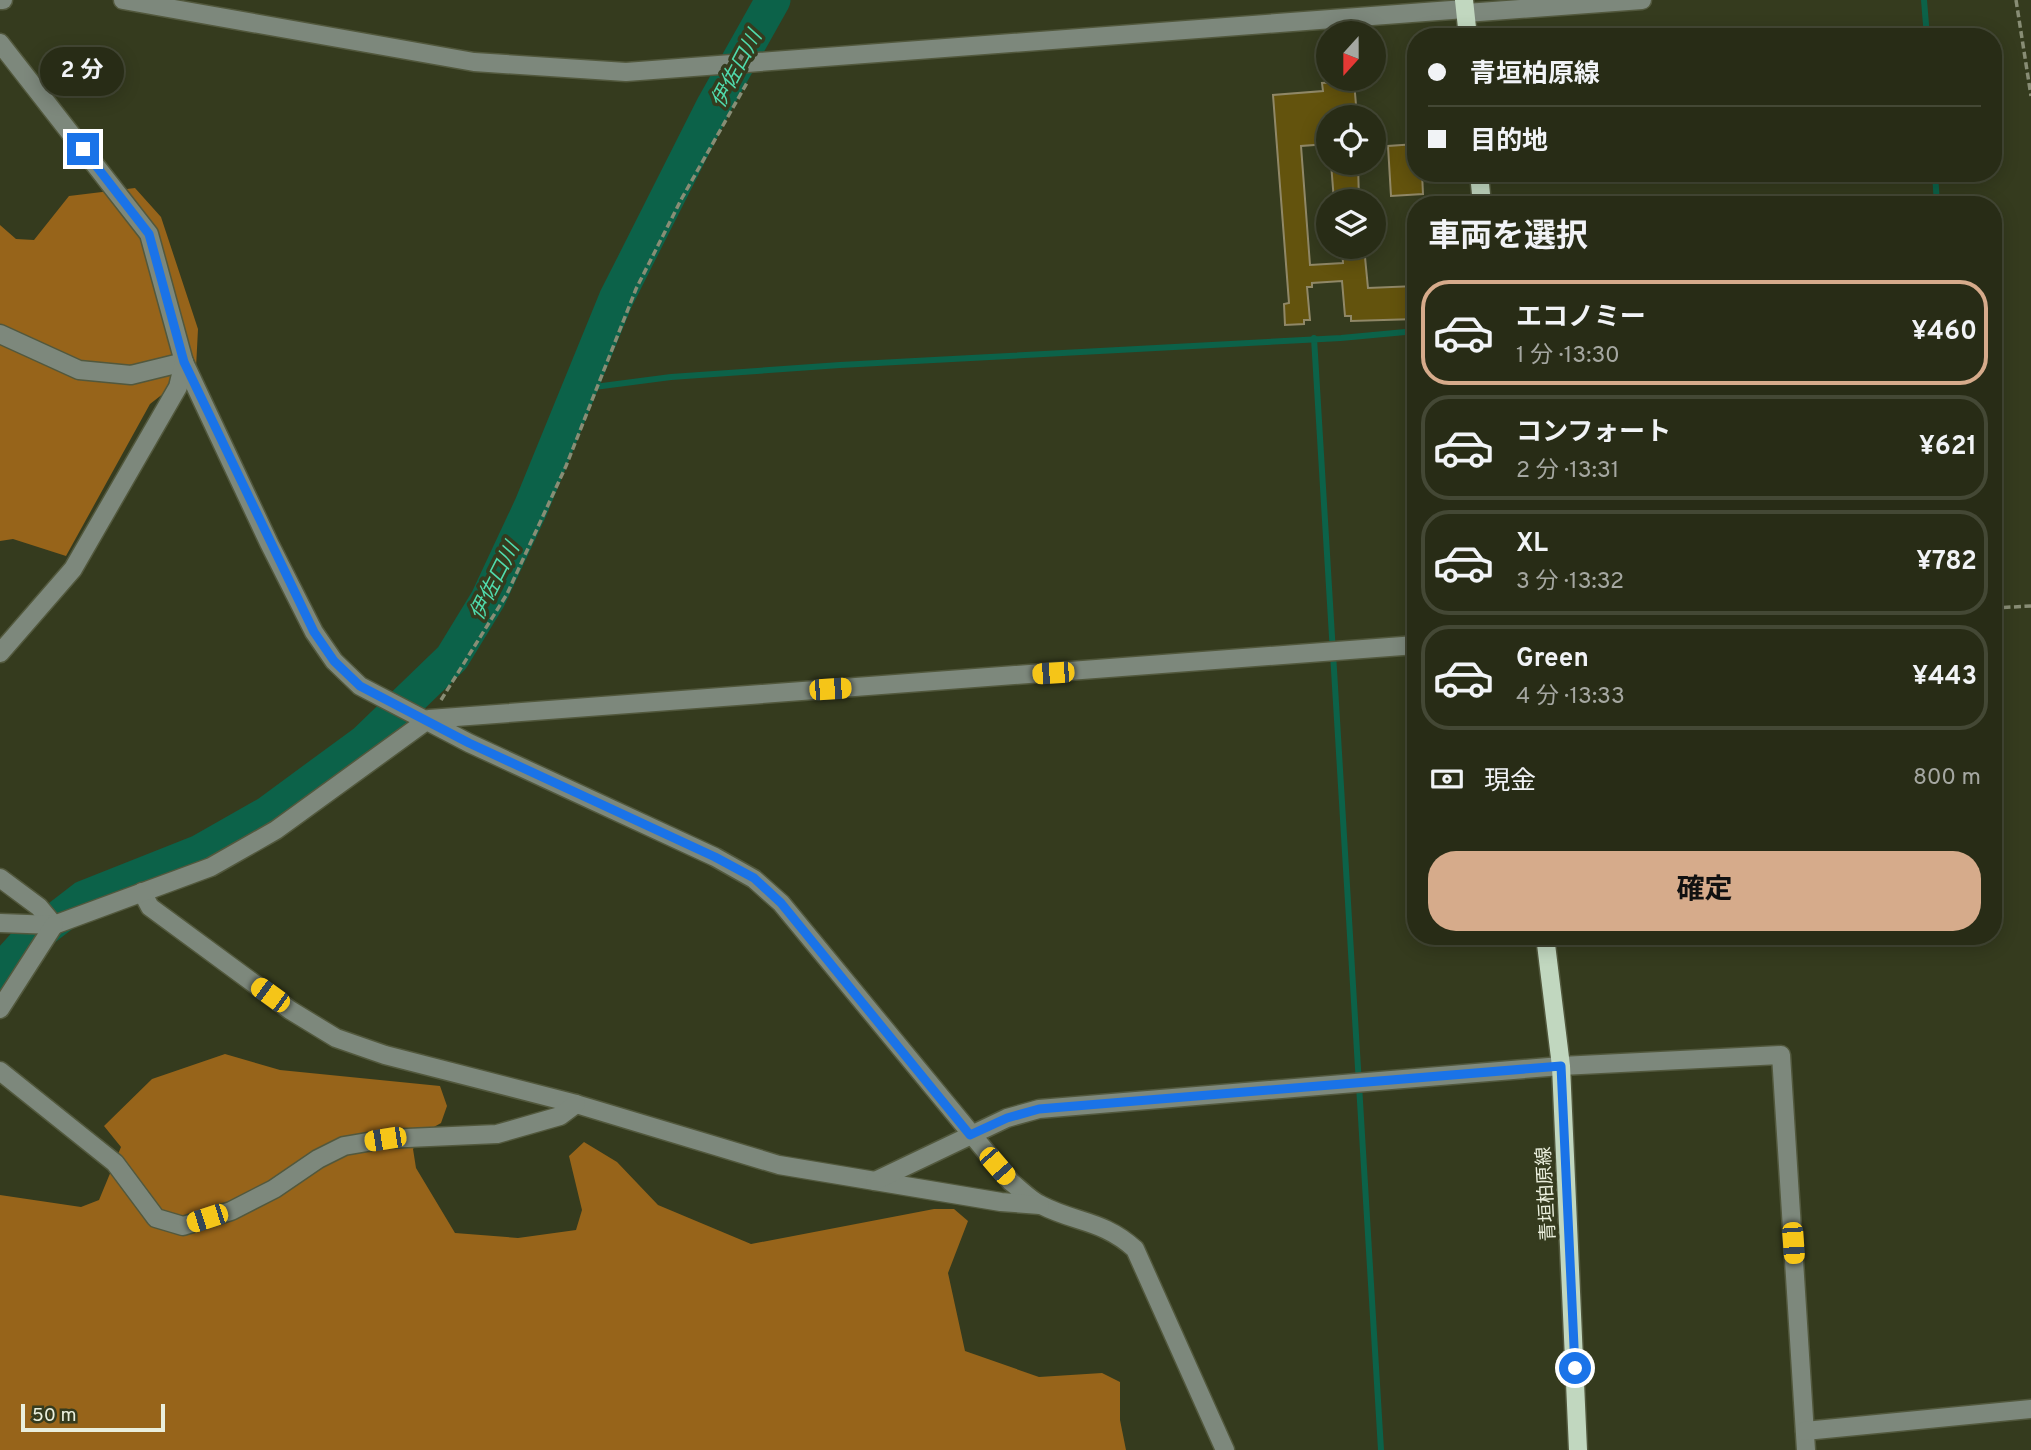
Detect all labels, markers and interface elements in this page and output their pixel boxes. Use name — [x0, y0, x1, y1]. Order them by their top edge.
north arrow — [1316, 21, 1386, 91]
map controls — [1316, 21, 1386, 259]
water label: 伊佐口川 — [706, 25, 770, 113]
callout: 2 分 — [41, 47, 125, 96]
text: 2 分 — [61, 57, 103, 86]
text: 青垣柏原線 — [1470, 59, 1600, 92]
button: locate — [1316, 105, 1386, 175]
text: 目的地 — [1470, 126, 1548, 159]
route end — [67, 133, 99, 165]
button: layers — [1316, 189, 1386, 259]
text: 車両を選択 — [1428, 218, 1588, 258]
icon: car — [1432, 301, 1495, 364]
text: エコノミー — [1516, 302, 1646, 335]
text: ¥460 — [1911, 316, 1977, 349]
text: 1 分 · 13:30 — [1516, 342, 1620, 371]
icon: car — [1432, 416, 1495, 479]
text: コンフォート — [1516, 417, 1671, 450]
text: ¥621 — [1919, 431, 1977, 464]
text: 2 分 · 13:31 — [1516, 457, 1619, 486]
text: XL — [1516, 528, 1548, 561]
icon: car — [1432, 531, 1495, 594]
water label: 伊佐口川 — [464, 536, 527, 625]
text: ¥782 — [1916, 546, 1977, 579]
text: 3 分 · 13:32 — [1516, 568, 1624, 597]
text: Green — [1516, 643, 1589, 676]
icon: car — [1432, 646, 1495, 709]
car — [1032, 661, 1075, 685]
text: ¥443 — [1912, 661, 1977, 694]
car — [809, 677, 852, 701]
text: 4 分 · 13:33 — [1516, 683, 1625, 712]
icon: cash — [1428, 760, 1466, 798]
text: 800 m — [1913, 764, 1981, 793]
text: 現金 — [1484, 766, 1536, 799]
button: 確定 — [1428, 851, 1981, 931]
car — [247, 974, 294, 1016]
car — [363, 1125, 408, 1153]
car — [976, 1143, 1019, 1189]
street label: 青垣柏原線 — [1533, 1146, 1561, 1242]
car — [184, 1202, 231, 1234]
car — [1782, 1221, 1805, 1265]
route start — [1559, 1352, 1591, 1384]
scale bar — [21, 1401, 164, 1433]
text: 50 m — [32, 1404, 77, 1428]

